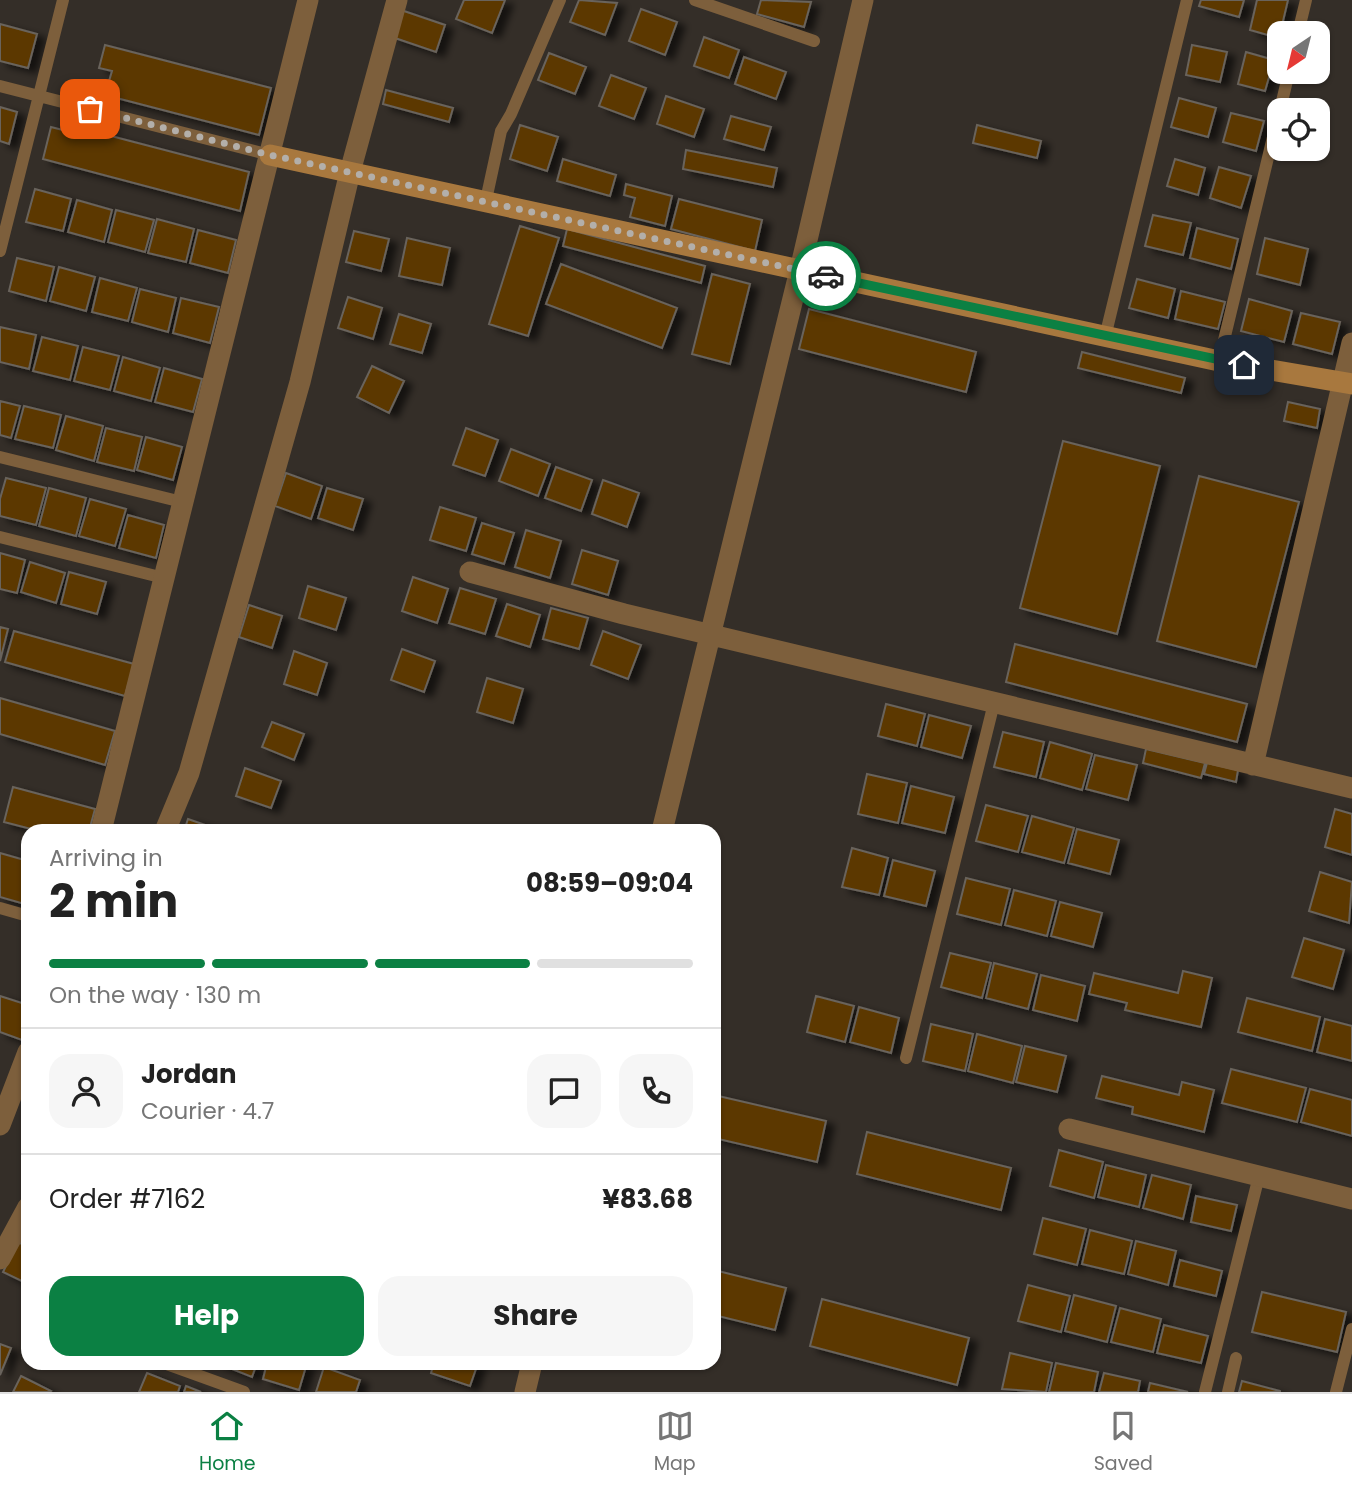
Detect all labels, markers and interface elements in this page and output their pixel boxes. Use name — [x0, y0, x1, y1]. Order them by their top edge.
north arrow — [1267, 21, 1330, 84]
map controls — [1267, 21, 1330, 161]
pin — [60, 79, 120, 139]
icon: bag — [71, 90, 109, 128]
button: locate — [1267, 98, 1330, 161]
courier — [791, 241, 861, 311]
icon: car — [807, 257, 845, 295]
pin — [1214, 335, 1274, 395]
icon: home — [1225, 346, 1263, 384]
text: Arriving in — [49, 842, 163, 874]
text: 08:59–09:04 — [526, 865, 693, 901]
text: 2 min — [49, 869, 178, 933]
text: On the way · 130 m — [49, 979, 261, 1011]
button: person — [49, 1054, 123, 1128]
button: chat — [527, 1054, 601, 1128]
button: phone — [619, 1054, 693, 1128]
text: Jordan — [141, 1056, 237, 1092]
text: Courier · 4.7 — [141, 1095, 274, 1127]
text: Order #7162 — [49, 1181, 205, 1217]
text: ¥83.68 — [602, 1181, 693, 1217]
button: Help — [49, 1276, 364, 1356]
button: Share — [378, 1276, 693, 1356]
tab: Home — [199, 1407, 256, 1478]
tab: Map — [654, 1407, 696, 1478]
tab: Saved — [1094, 1407, 1153, 1478]

